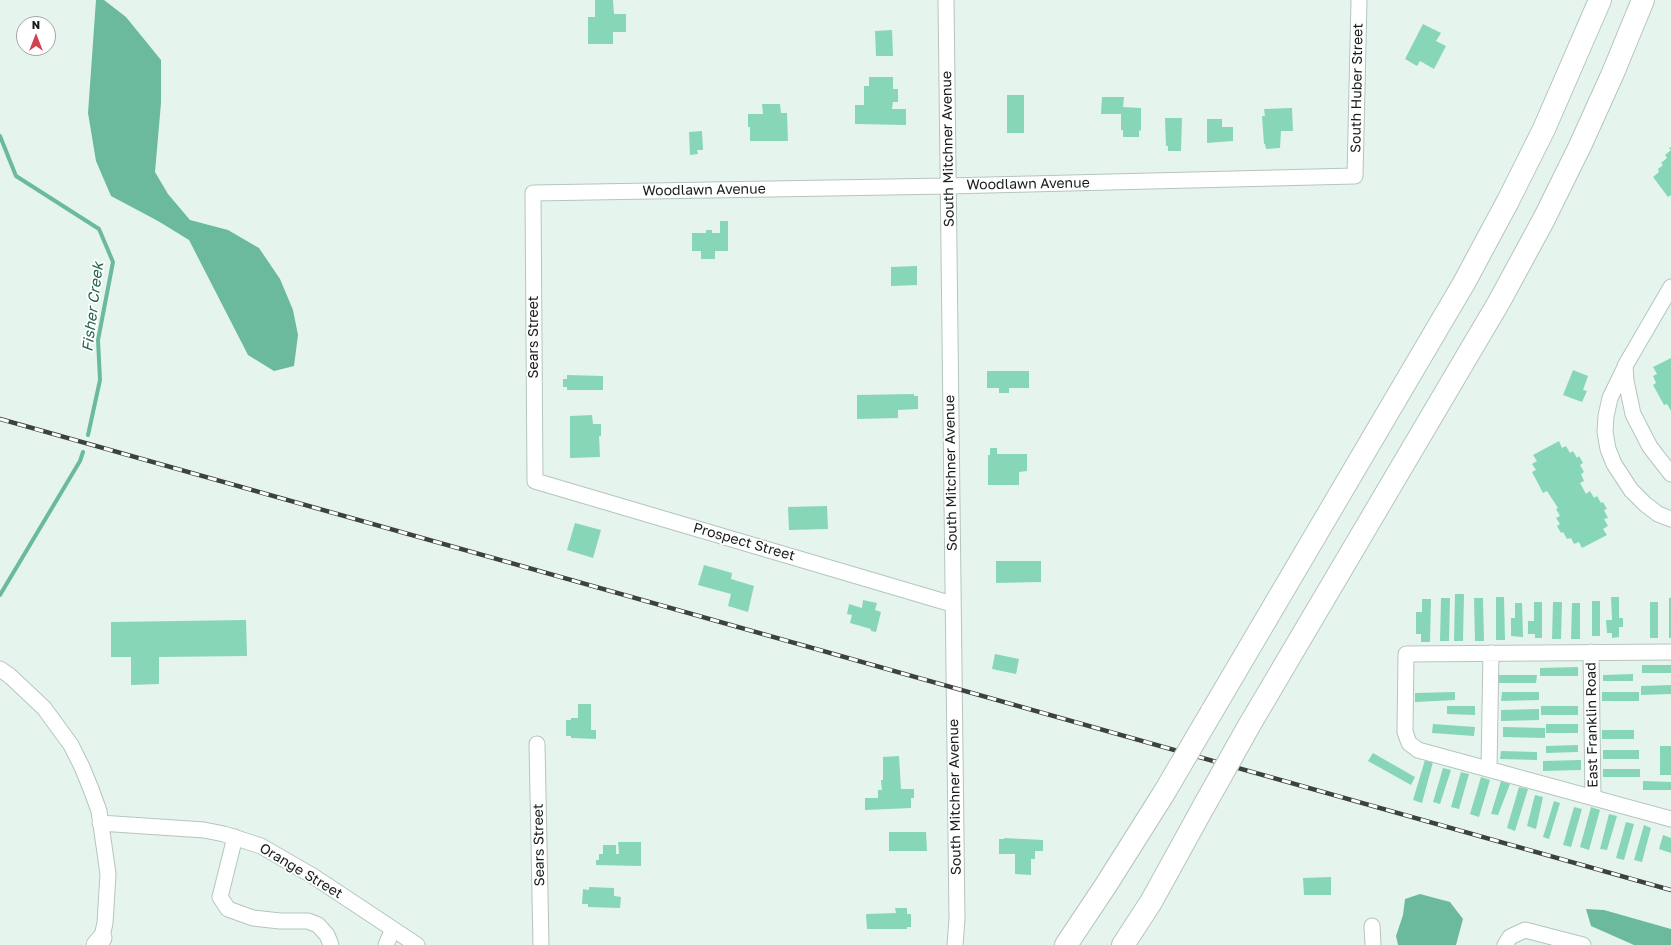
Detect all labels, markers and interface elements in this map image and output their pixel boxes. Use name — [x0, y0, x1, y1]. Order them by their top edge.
north arrow — [16, 16, 56, 56]
text: N — [32, 18, 40, 31]
street label: South Huber Street — [1347, 23, 1367, 153]
street label: South Mitchner Avenue — [938, 71, 958, 227]
street label: Woodlawn Avenue — [966, 175, 1090, 193]
street label: Woodlawn Avenue — [642, 181, 766, 199]
water label: Fisher Creek — [79, 261, 107, 353]
street label: Sears Street — [526, 296, 542, 378]
street label: South Mitchner Avenue — [941, 395, 961, 551]
street label: Prospect Street — [691, 519, 797, 565]
street label: East Franklin Road — [1583, 662, 1601, 788]
street label: South Mitchner Avenue — [945, 719, 965, 875]
street label: Sears Street — [530, 803, 548, 887]
street label: Orange Street — [256, 840, 346, 902]

